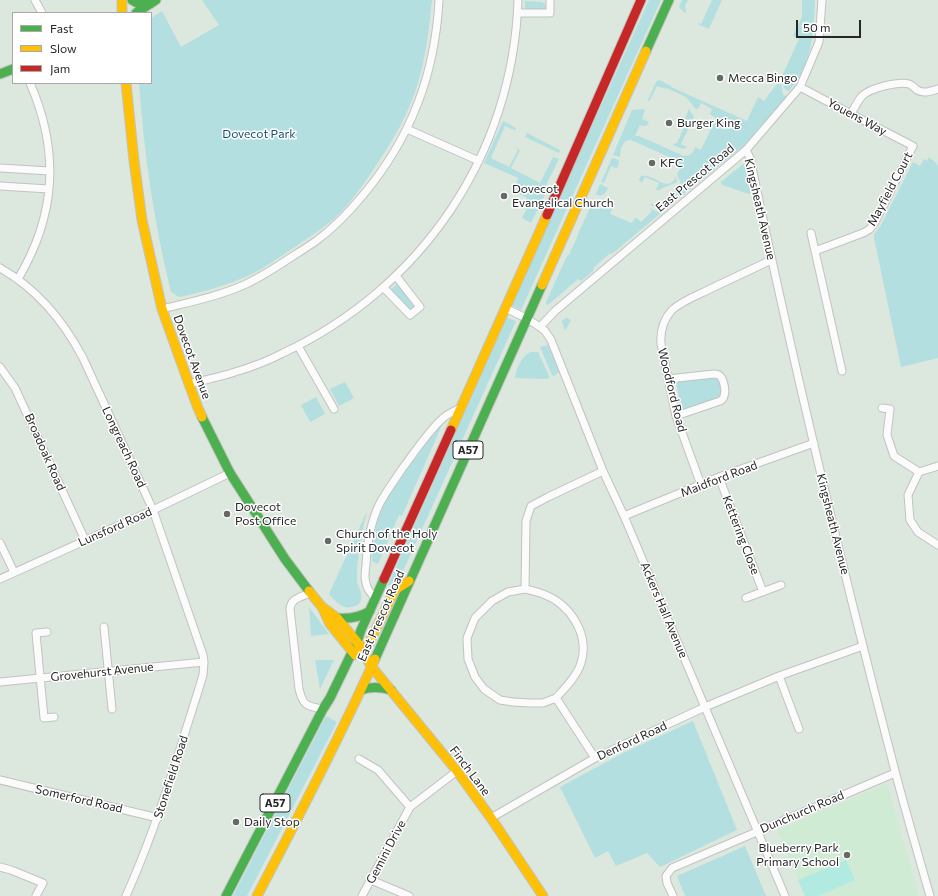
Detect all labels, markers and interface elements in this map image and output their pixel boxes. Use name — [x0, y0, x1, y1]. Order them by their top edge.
legend — [12, 12, 152, 84]
scale bar — [798, 12, 863, 38]
text: 50 m — [803, 20, 831, 34]
text: Fast — [50, 21, 73, 35]
text: Slow — [50, 41, 77, 55]
text: Jam — [50, 61, 70, 75]
place label: Mecca Bingo — [728, 71, 797, 85]
marker: Mecca Bingo — [715, 73, 725, 83]
street label: Youens Way — [825, 95, 889, 139]
place label: Burger King — [677, 116, 741, 130]
marker: Burger King — [664, 118, 674, 128]
park label: Dovecot Park — [222, 127, 296, 141]
street label: East Prescot Road — [653, 141, 737, 215]
street label: Mayfield Court — [864, 149, 916, 229]
place label: KFC — [660, 156, 683, 170]
street label: Kingsheath Avenue — [741, 157, 779, 261]
marker: KFC — [647, 158, 657, 168]
place label: Dovecot Evangelical Church — [512, 182, 614, 210]
marker: Dovecot Evangelical Church — [499, 191, 509, 201]
street label: Dovecot Avenue — [170, 313, 214, 401]
street label: Woodford Road — [655, 346, 689, 434]
street label: Longreach Road — [99, 404, 149, 490]
street label: Broadoak Road — [22, 411, 68, 493]
road number: A57 — [453, 441, 483, 459]
street label: Maidford Road — [679, 458, 759, 500]
street label: Kingsheath Avenue — [813, 472, 853, 576]
street label: Kettering Close — [719, 493, 763, 577]
place label: Dovecot Post Office — [235, 500, 296, 528]
street label: Lunsford Road — [76, 504, 154, 550]
marker: Dovecot Post Office — [222, 509, 232, 519]
place label: Church of the Holy Spirit Dovecot — [336, 527, 437, 555]
marker: Church of the Holy Spirit Dovecot — [323, 536, 333, 546]
street label: Ackers Hall Avenue — [637, 560, 691, 660]
street label: East Prescot Road — [354, 568, 408, 664]
street label: Grovehurst Avenue — [50, 659, 154, 685]
street label: Denford Road — [595, 719, 669, 763]
street label: Stonefield Road — [151, 734, 191, 820]
street label: Finch Lane — [447, 743, 493, 799]
street label: Somerford Road — [34, 782, 124, 816]
street label: Dunchurch Road — [758, 788, 846, 836]
road number: A57 — [260, 794, 290, 812]
place label: Daily Stop — [244, 815, 300, 829]
marker: Daily Stop — [231, 817, 241, 827]
street label: Gemini Drive — [363, 818, 409, 886]
place label: Blueberry Park Primary School — [756, 841, 839, 869]
marker: Blueberry Park Primary School — [842, 850, 852, 860]

